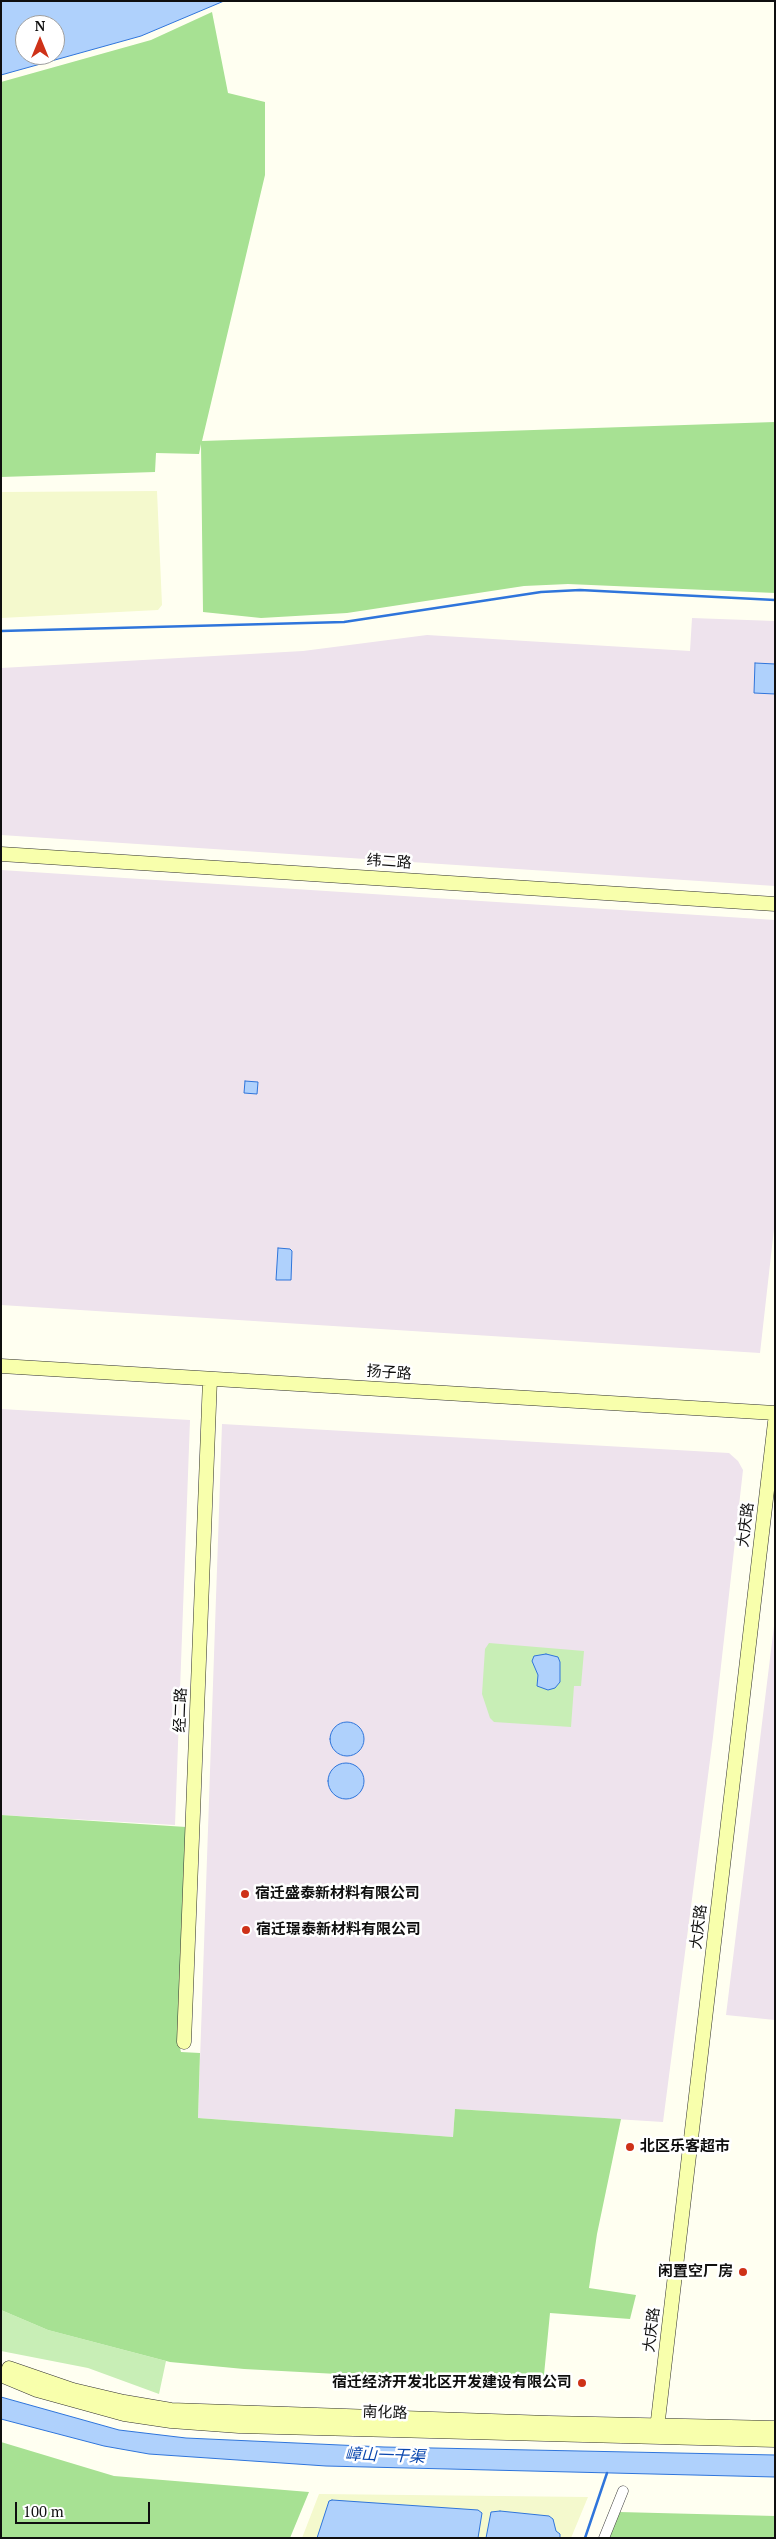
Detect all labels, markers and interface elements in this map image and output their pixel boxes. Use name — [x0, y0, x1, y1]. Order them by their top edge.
north arrow — [15, 15, 65, 65]
text: N — [35, 16, 45, 35]
street label: 纬二路 — [366, 851, 412, 873]
street label: 扬子路 — [366, 1362, 412, 1384]
street label: 大庆路 — [734, 1502, 758, 1548]
street label: 经二路 — [171, 1687, 191, 1733]
place label: 宿迁盛泰新材料有限公司 — [255, 1885, 420, 1903]
marker: 宿迁盛泰新材料有限公司 — [239, 1888, 251, 1900]
street label: 大庆路 — [687, 1904, 711, 1950]
place label: 宿迁璟泰新材料有限公司 — [256, 1921, 421, 1939]
marker: 宿迁璟泰新材料有限公司 — [240, 1924, 252, 1936]
place label: 北区乐客超市 — [640, 2138, 730, 2156]
marker: 北区乐客超市 — [624, 2141, 636, 2153]
place label: 闲置空厂房 — [658, 2263, 733, 2281]
marker: 闲置空厂房 — [737, 2266, 749, 2278]
street label: 大庆路 — [640, 2307, 664, 2353]
place label: 宿迁经济开发北区开发建设有限公司 — [332, 2374, 572, 2392]
marker: 宿迁经济开发北区开发建设有限公司 — [576, 2377, 588, 2389]
street label: 南化路 — [362, 2403, 408, 2423]
water label: 嶂山一干渠 — [345, 2445, 425, 2467]
scale bar — [18, 2492, 152, 2524]
text: 100 m — [23, 2501, 64, 2521]

